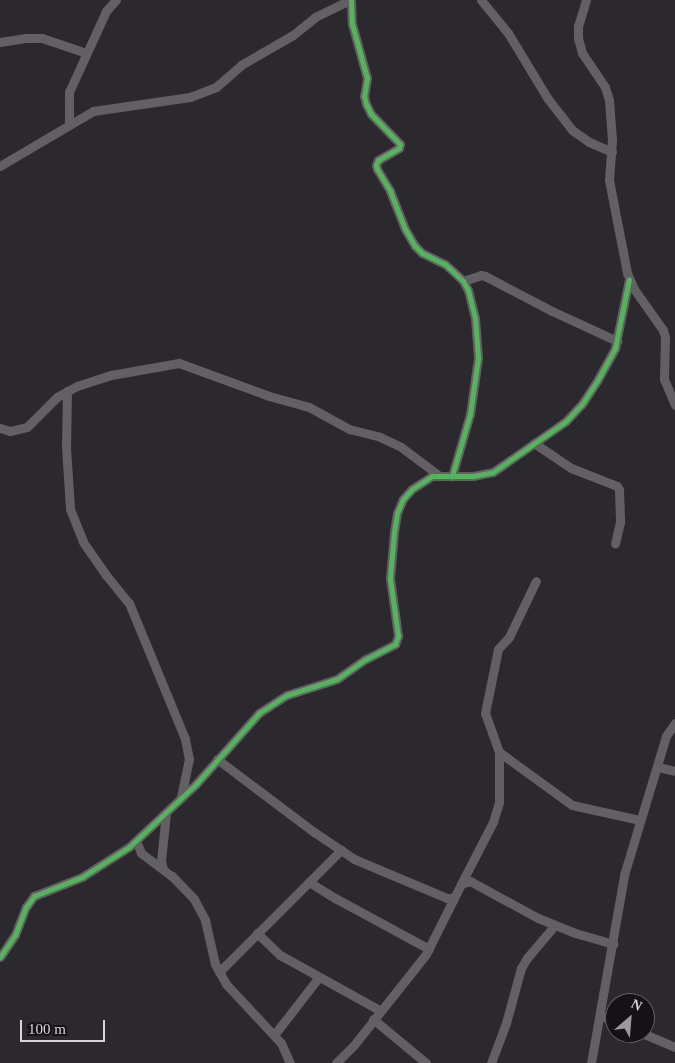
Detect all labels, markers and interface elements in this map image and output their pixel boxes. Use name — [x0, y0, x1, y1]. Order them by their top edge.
north arrow — [605, 993, 655, 1043]
text: N — [629, 996, 644, 1014]
scale bar — [22, 1010, 108, 1042]
text: 100 m — [28, 1021, 66, 1037]

